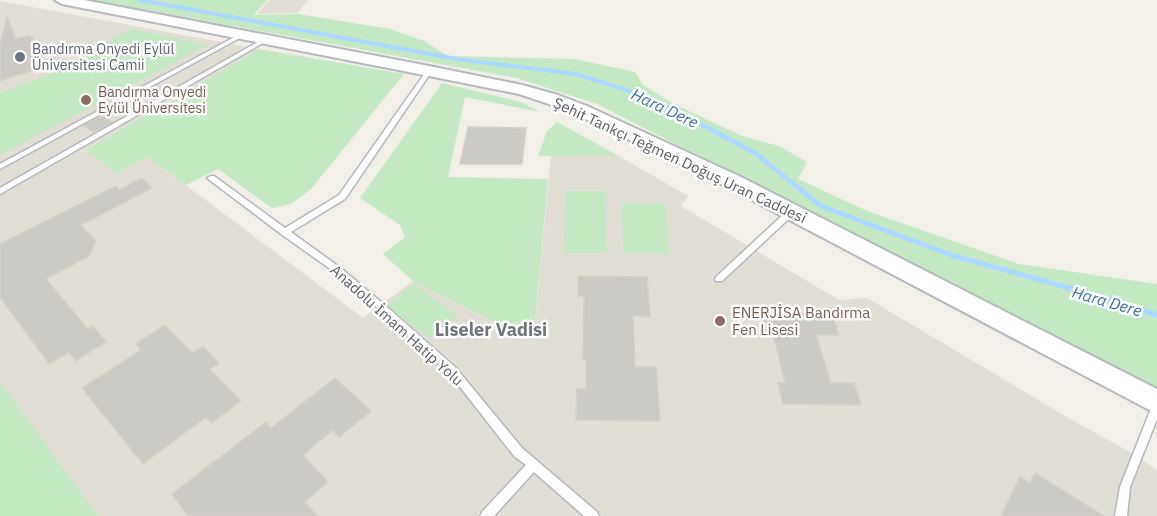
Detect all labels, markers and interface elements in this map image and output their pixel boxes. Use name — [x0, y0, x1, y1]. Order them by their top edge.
place label: Bandırma Onyedi Eylül Üniversitesi Camii — [32, 40, 175, 74]
marker: Bandırma Onyedi Eylül Üniversitesi Camii — [13, 50, 27, 64]
place label: Bandırma Onyedi Eylül Üniversitesi — [98, 83, 206, 117]
water label: Hara Dere — [628, 84, 702, 132]
marker: Bandırma Onyedi Eylül Üniversitesi — [79, 93, 93, 107]
street label: Şehit Tankçı Teğmen Doğuş Uran Caddesi — [550, 93, 810, 227]
street label: Anadolu İmam Hatip Yolu — [327, 260, 467, 390]
water label: Hara Dere — [1070, 282, 1144, 320]
place label: ENERJİSA Bandırma Fen Lisesi — [732, 303, 870, 339]
marker: ENERJİSA Bandırma Fen Lisesi — [713, 314, 727, 328]
district label: Liseler Vadisi — [435, 318, 547, 341]

